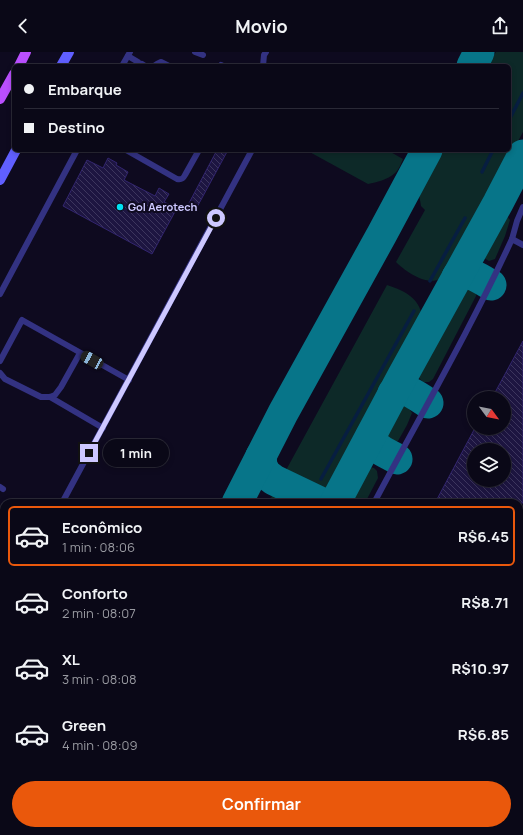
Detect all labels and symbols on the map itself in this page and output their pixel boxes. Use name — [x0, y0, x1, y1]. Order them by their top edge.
place label: Gol Aerotech — [128, 199, 198, 214]
marker: Gol Aerotech — [115, 202, 125, 212]
route start — [207, 209, 225, 227]
car — [79, 349, 105, 371]
north arrow — [467, 391, 511, 435]
callout: 1 min — [103, 439, 169, 467]
route end — [80, 444, 98, 462]

